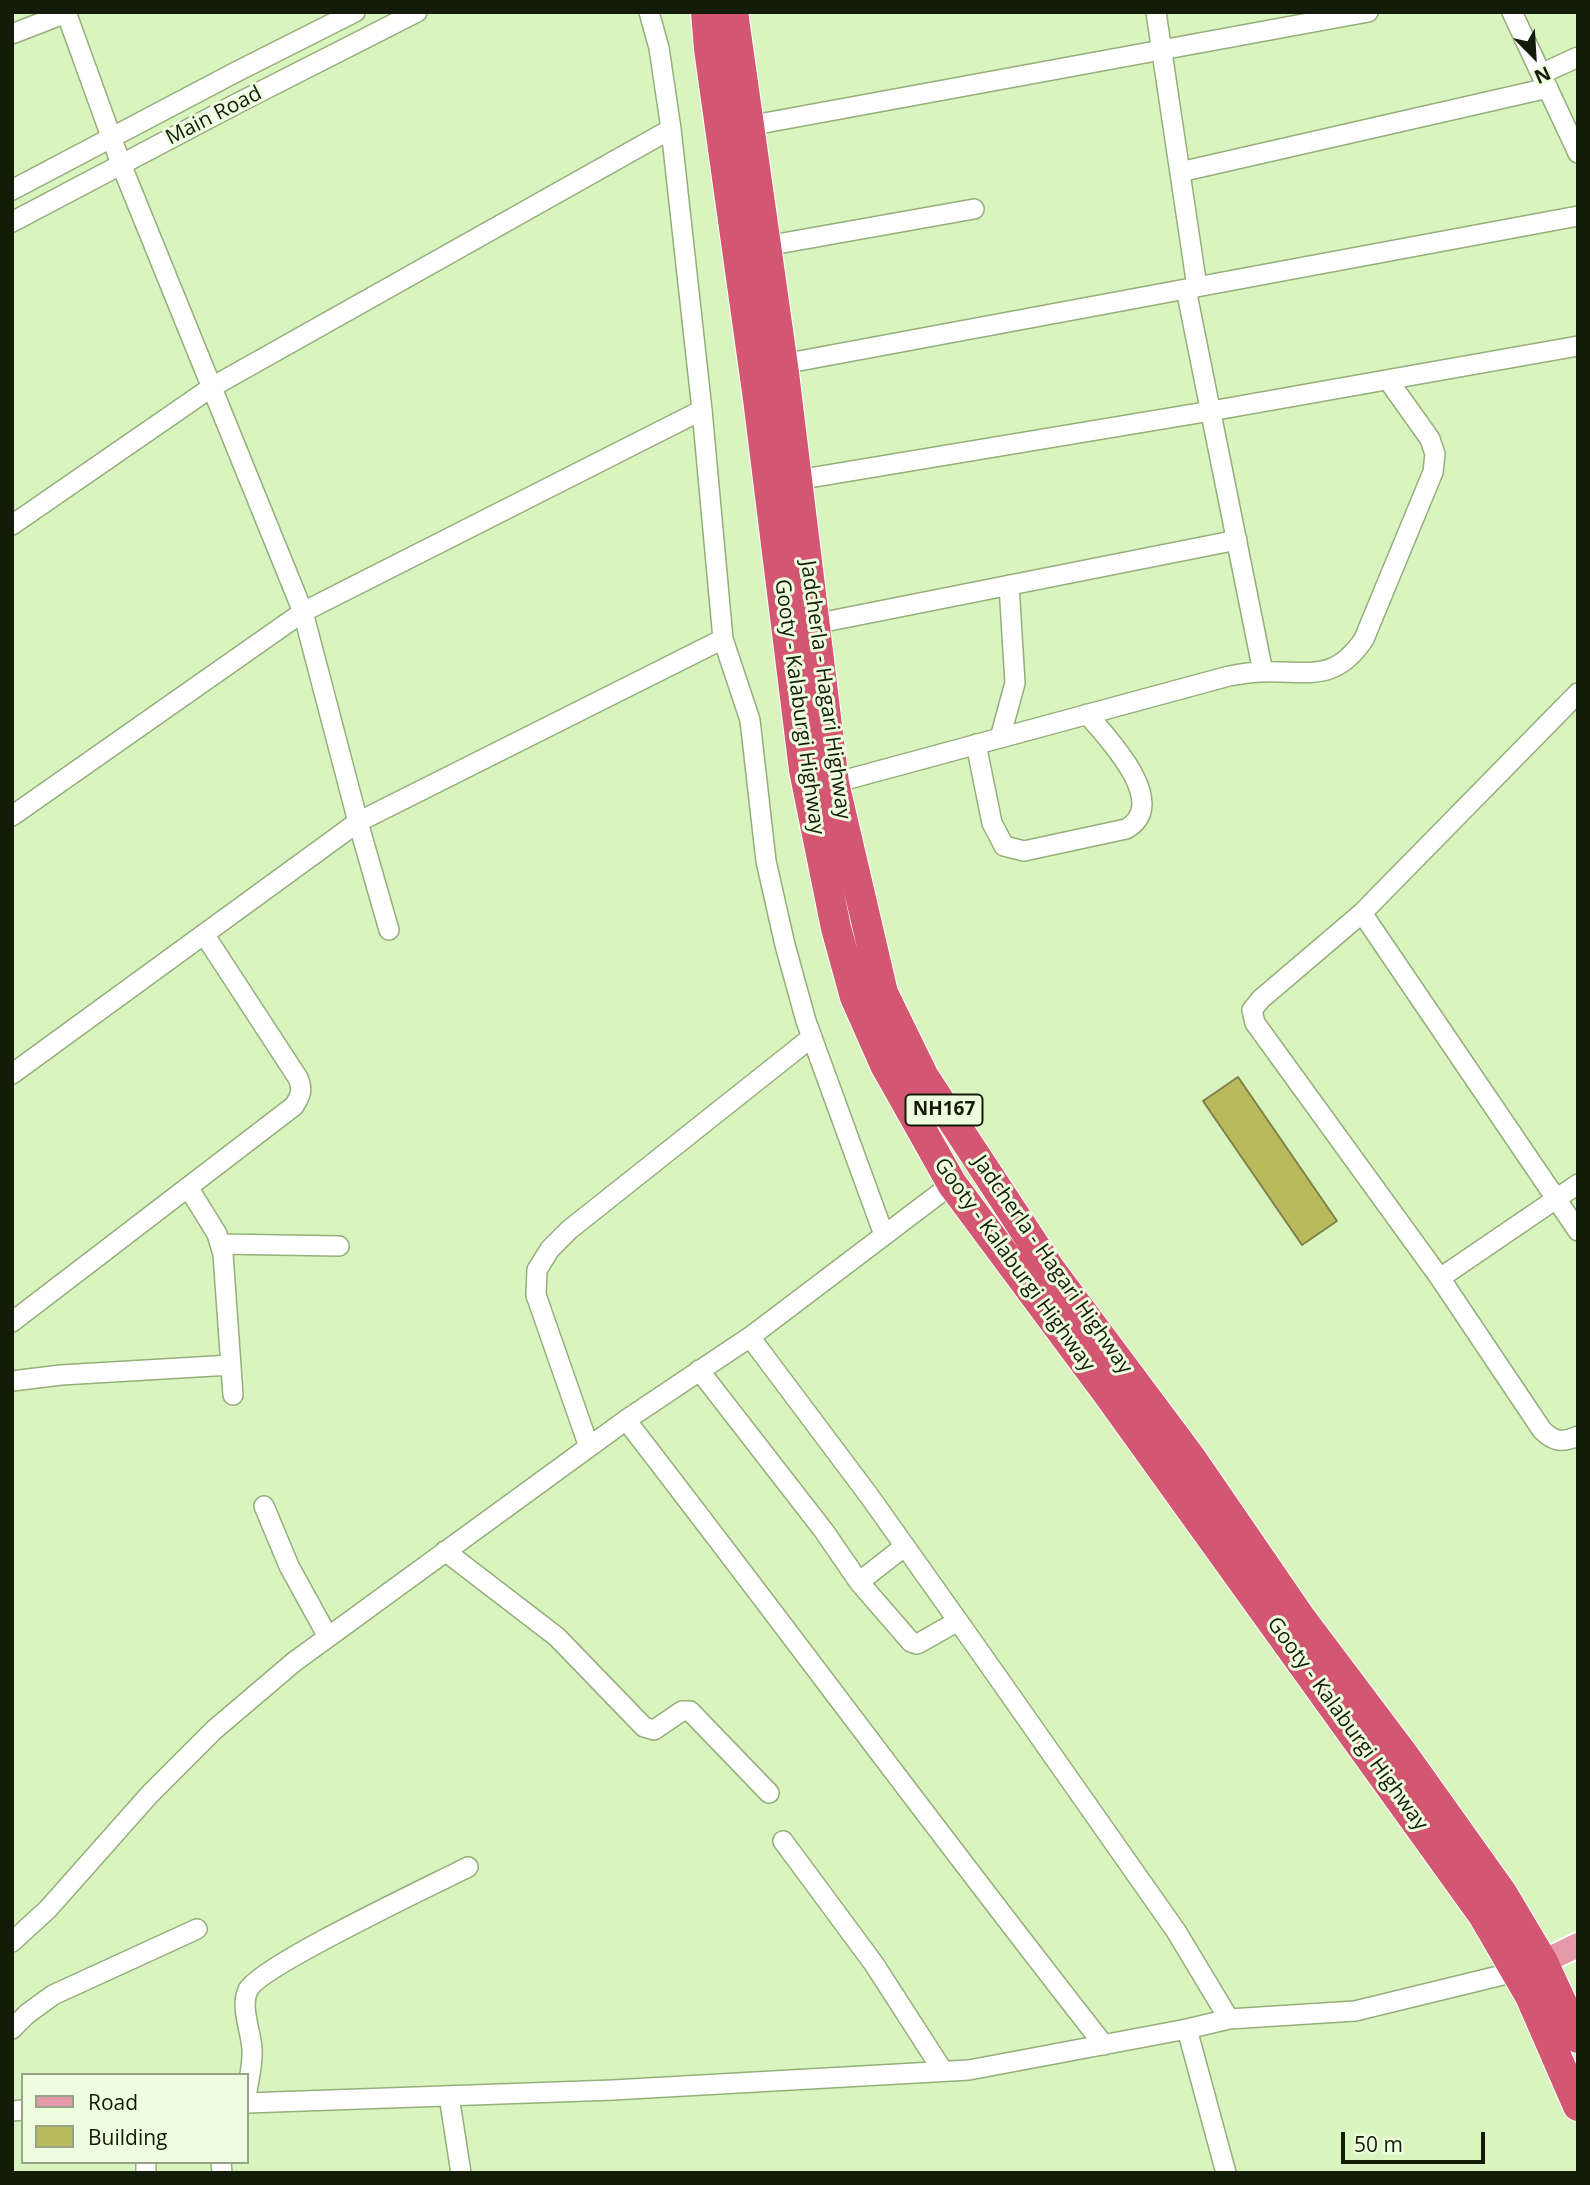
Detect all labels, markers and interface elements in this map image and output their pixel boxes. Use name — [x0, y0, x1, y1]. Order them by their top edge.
north arrow — [1499, 21, 1569, 91]
text: N — [1530, 60, 1555, 90]
street label: Main Road — [162, 81, 266, 151]
street label: Jadcherla - Hagari Highway — [794, 559, 856, 821]
street label: Gooty - Kalaburgi Highway — [769, 578, 829, 836]
road number: NH167 — [906, 1094, 982, 1126]
street label: Jadcherla - Hagari Highway — [967, 1151, 1137, 1379]
street label: Gooty - Kalaburgi Highway — [928, 1153, 1100, 1377]
street label: Gooty - Kalaburgi Highway — [1261, 1612, 1433, 1836]
legend — [21, 2073, 248, 2164]
text: Road — [88, 2088, 138, 2116]
scale bar — [1345, 2118, 1488, 2162]
text: Building — [88, 2123, 167, 2151]
text: 50 m — [1354, 2130, 1403, 2158]

